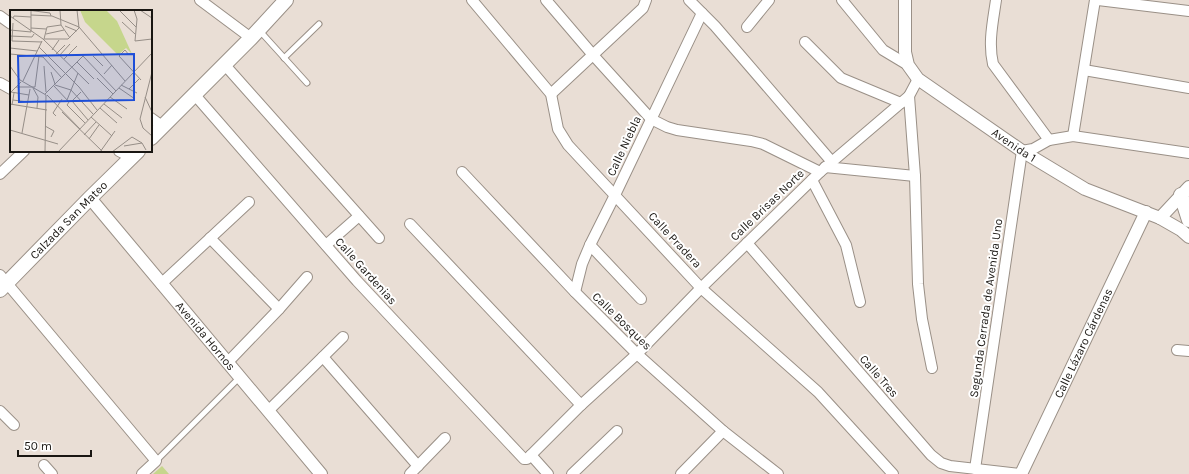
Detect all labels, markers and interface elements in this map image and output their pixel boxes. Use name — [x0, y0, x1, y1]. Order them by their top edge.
inset map — [10, 10, 152, 152]
street label: Calle Niebla — [604, 114, 644, 178]
street label: Avenida 1 — [989, 125, 1039, 165]
street label: Calle Brisas Norte — [727, 166, 807, 244]
street label: Calzada San Mateo — [27, 178, 110, 262]
street label: Calle Pradera — [645, 209, 705, 271]
street label: Segunda Cerrada de Avenida Uno — [967, 218, 1005, 398]
street label: Calle Gardenias — [332, 235, 400, 307]
street label: Calle Lázaro Cárdenas — [1051, 286, 1116, 400]
street label: Calle Bosques — [590, 289, 654, 353]
street label: Avenida Hornos — [173, 299, 238, 373]
street label: Calle Tres — [857, 352, 901, 400]
scale bar — [18, 432, 91, 458]
text: 50 m — [24, 439, 52, 453]

